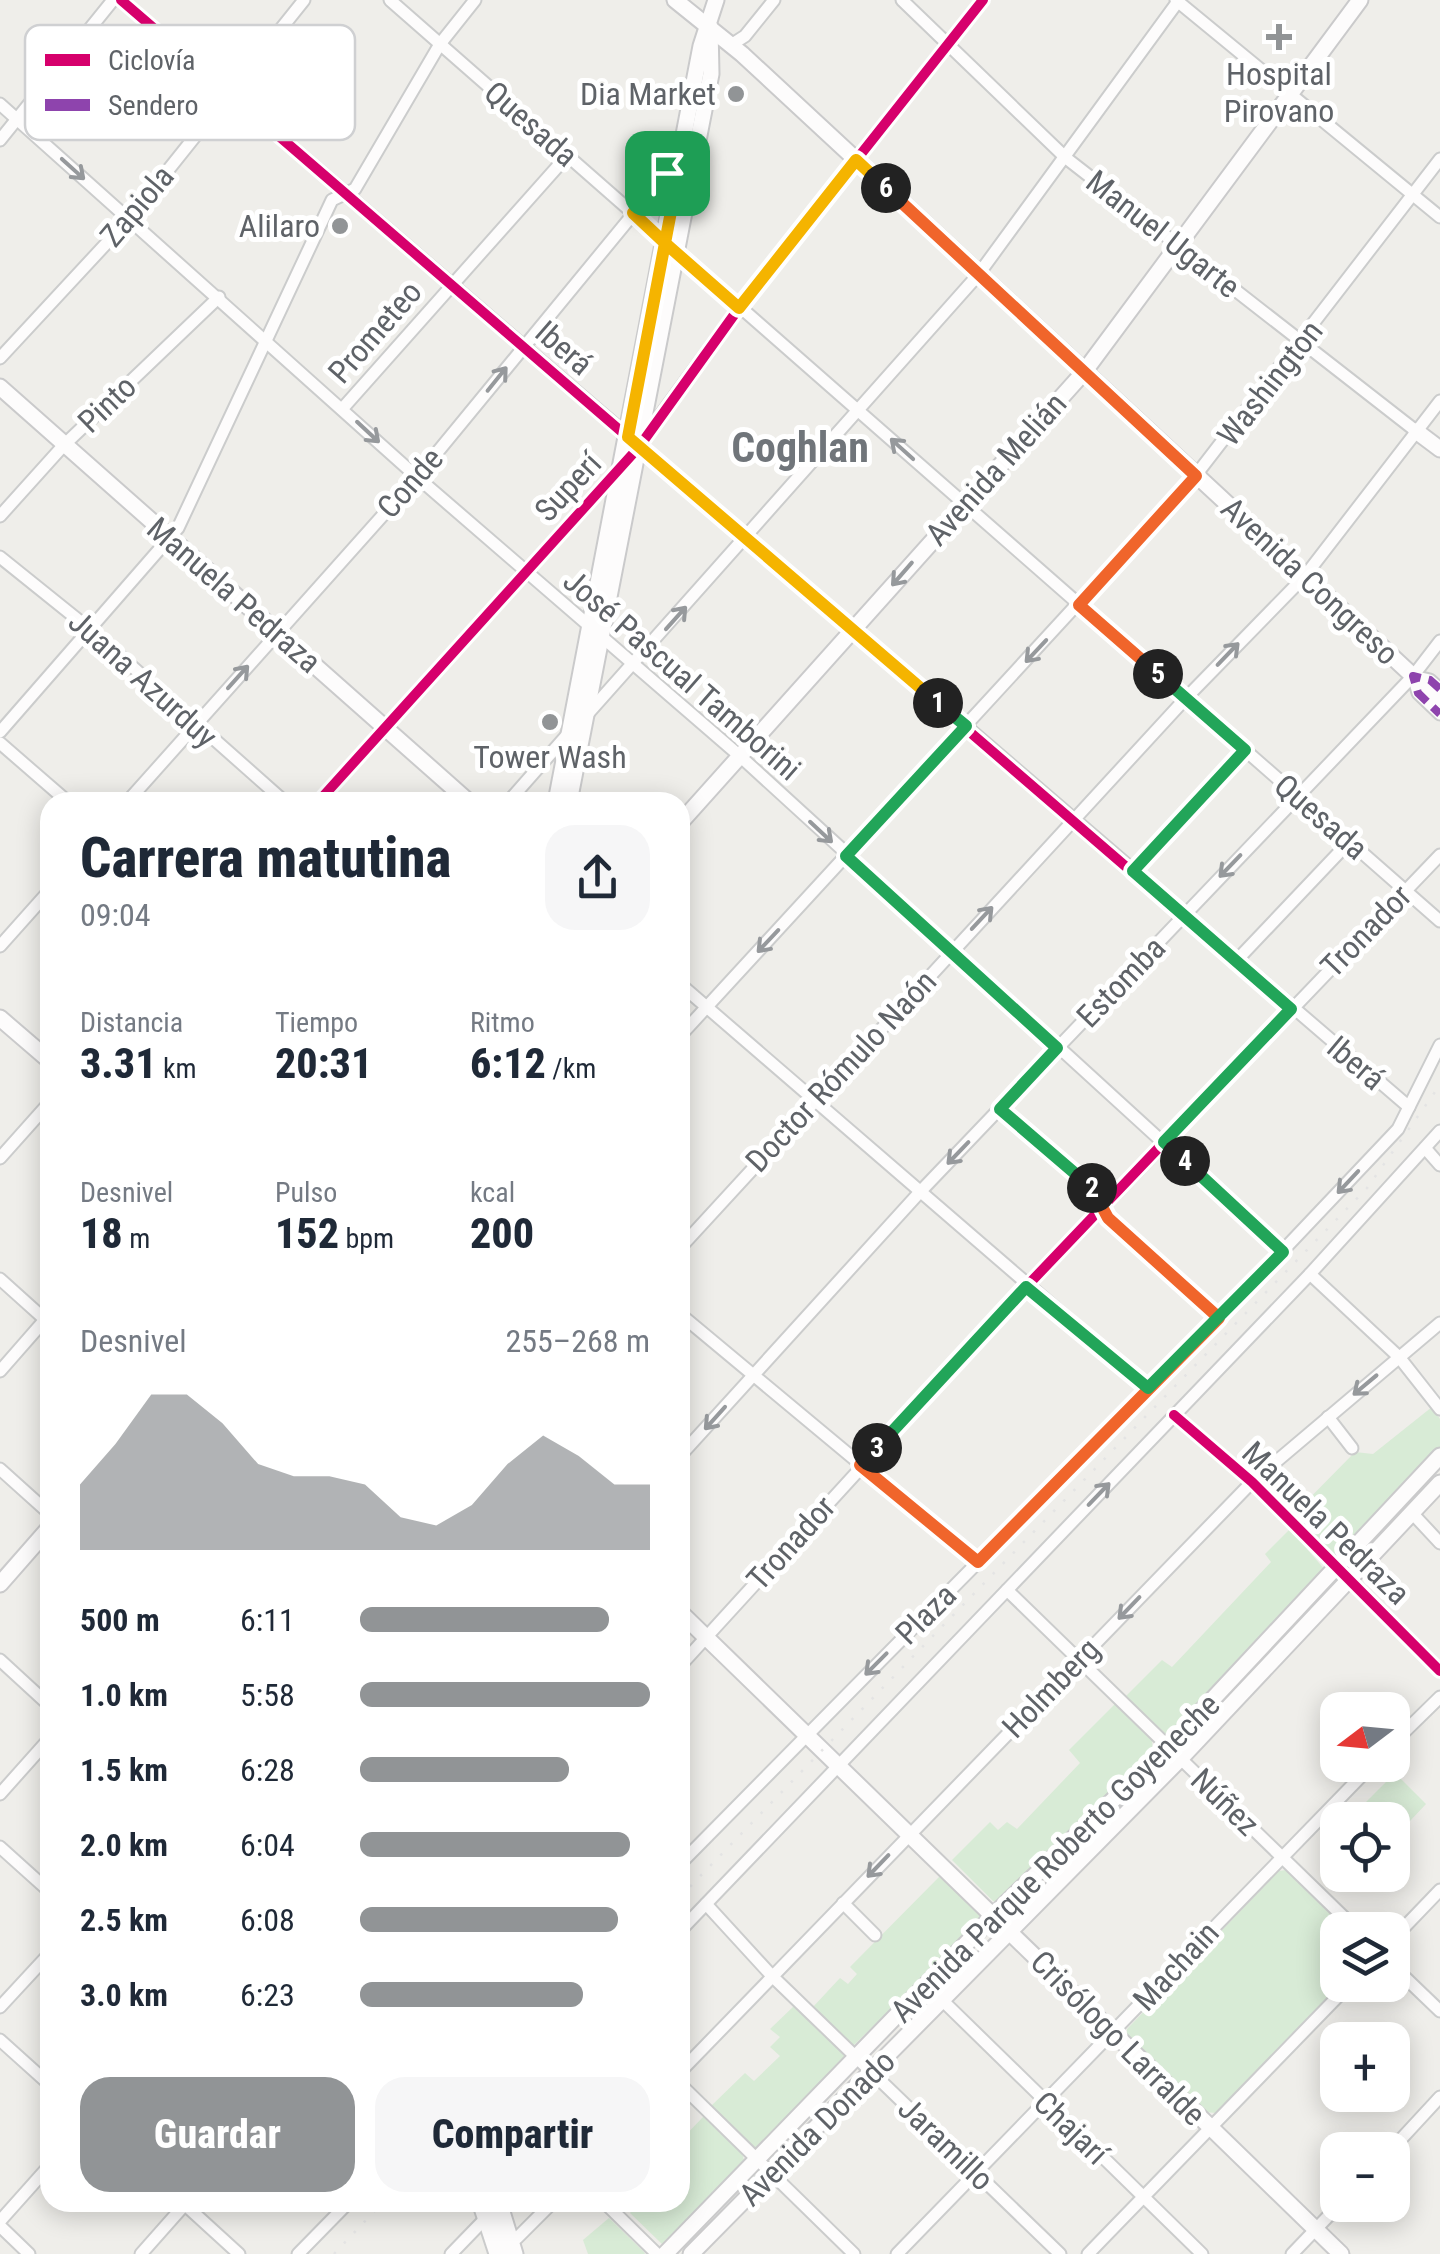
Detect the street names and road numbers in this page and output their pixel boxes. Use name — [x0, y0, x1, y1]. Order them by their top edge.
street label: Quesada — [477, 73, 585, 175]
street label: Zapiola — [92, 158, 182, 254]
street label: Manuel Ugarte — [1079, 162, 1247, 306]
street label: Prometeo — [320, 273, 430, 391]
street label: Iberá — [528, 313, 600, 383]
street label: Washington — [1209, 313, 1331, 453]
street label: Pinto — [70, 367, 144, 441]
street label: Avenida Melián — [918, 385, 1074, 553]
street label: Conde — [369, 440, 451, 526]
street label: Superí — [527, 444, 610, 529]
street label: Avenida Congreso — [1214, 489, 1406, 673]
street label: Manuela Pedraza — [139, 509, 329, 681]
street label: José Pascual Tamborini — [556, 562, 808, 788]
street label: Juana Azurduy — [61, 602, 225, 756]
street label: Quesada — [1267, 766, 1375, 868]
street label: Tronador — [1313, 877, 1419, 985]
street label: Estomba — [1069, 929, 1173, 1035]
street label: Doctor Rómulo Naón — [738, 962, 944, 1180]
street label: Iberá — [1320, 1028, 1392, 1098]
street label: Manuela Pedraza — [1234, 1434, 1418, 1612]
street label: Tronador — [739, 1488, 843, 1598]
street label: Plaza — [888, 1576, 964, 1652]
street label: Holmberg — [994, 1630, 1108, 1746]
street label: Avenida Parque Roberto Goyeneche — [883, 1686, 1227, 2030]
street label: Núñez — [1183, 1761, 1267, 1843]
street label: Machain — [1125, 1914, 1227, 2018]
street label: Crisólogo Larralde — [1023, 1943, 1213, 2133]
street label: Avenida Donado — [731, 2042, 903, 2214]
street label: Chajarí — [1026, 2084, 1117, 2173]
street label: Jaramillo — [891, 2090, 1001, 2198]

